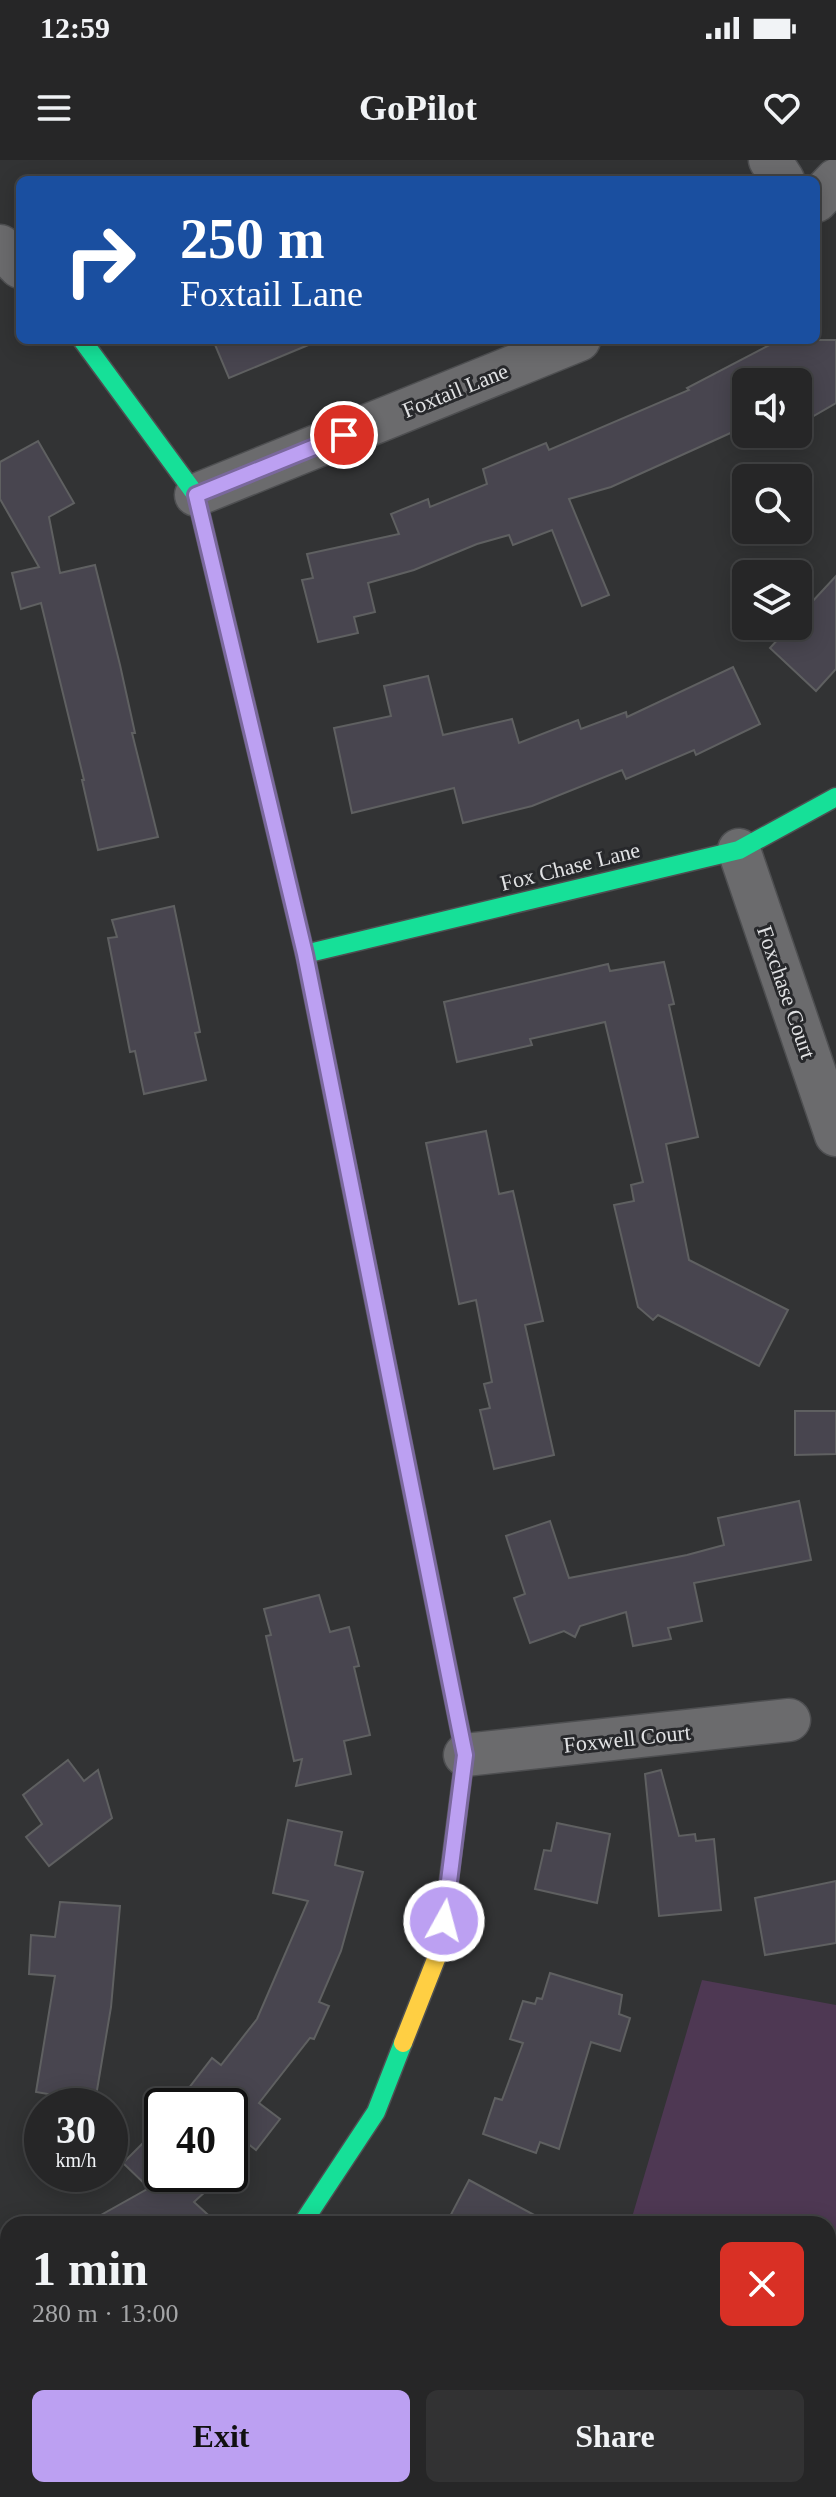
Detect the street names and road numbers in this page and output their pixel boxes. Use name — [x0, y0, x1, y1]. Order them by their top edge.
street label: Foxtail Lane — [399, 358, 512, 423]
street label: Fox Chase Lane — [498, 837, 643, 896]
street label: Foxchase Court — [752, 923, 821, 1062]
street label: Foxwell Court — [562, 1719, 692, 1758]

